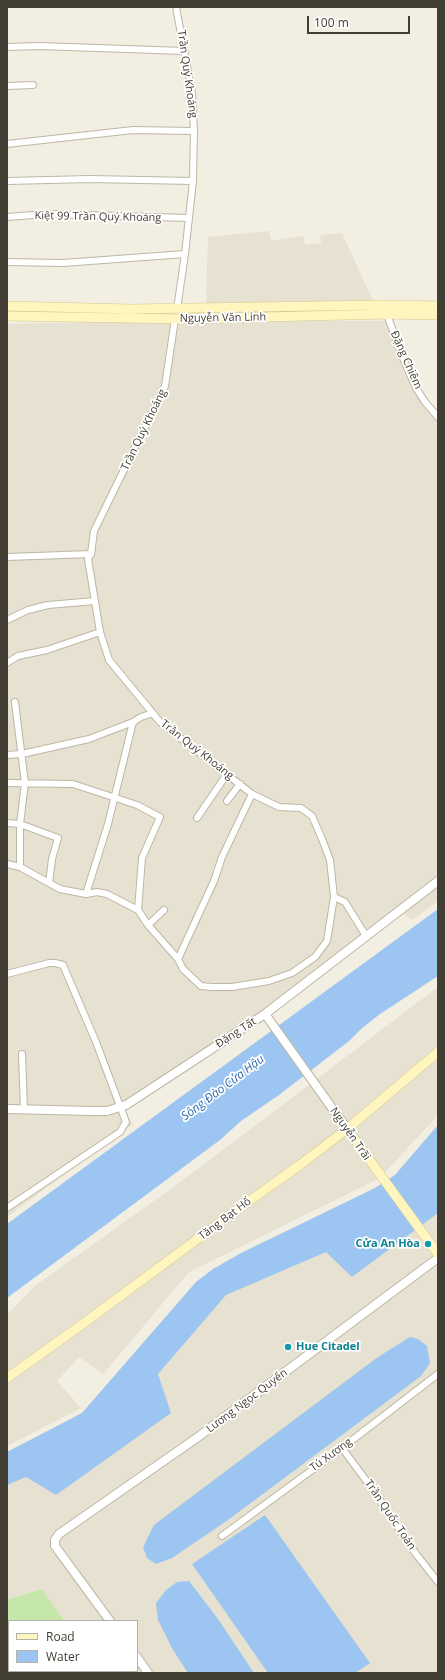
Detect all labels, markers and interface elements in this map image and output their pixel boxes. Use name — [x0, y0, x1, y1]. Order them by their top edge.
scale bar — [309, 8, 412, 34]
text: 100 m — [314, 14, 349, 31]
street label: Trần Quý Khoáng — [174, 29, 200, 119]
street label: Kiệt 99 Trần Quý Khoáng — [35, 209, 161, 225]
street label: Nguyễn Văn Linh — [180, 311, 266, 325]
street label: Đặng Chiêm — [387, 329, 425, 391]
street label: Trần Quý Khoáng — [119, 387, 169, 473]
street label: Trần Quý Khoáng — [158, 717, 236, 783]
street label: Đặng Tất — [213, 1015, 259, 1051]
water label: Sông Đào Cửa Hậu — [179, 1052, 267, 1124]
street label: Nguyễn Trãi — [327, 1105, 373, 1163]
street label: Tăng Bạt Hổ — [196, 1195, 254, 1243]
place label: Cửa An Hòa — [356, 1237, 420, 1251]
marker: Cửa An Hòa — [423, 1239, 433, 1249]
place label: Hue Citadel — [296, 1340, 360, 1354]
marker: Hue Citadel — [283, 1342, 293, 1352]
street label: Lương Ngọc Quyến — [204, 1366, 290, 1436]
street label: Tú Xương — [307, 1435, 355, 1475]
street label: Trần Quốc Toản — [362, 1477, 418, 1553]
legend — [8, 1620, 138, 1672]
text: Road — [46, 1628, 75, 1645]
text: Water — [46, 1648, 80, 1665]

